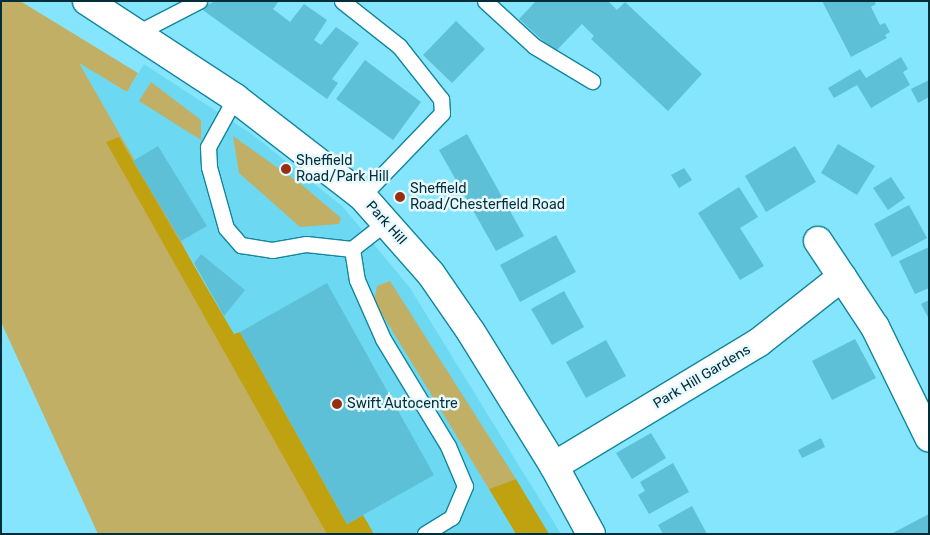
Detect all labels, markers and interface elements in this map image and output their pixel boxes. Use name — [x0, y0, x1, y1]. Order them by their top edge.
place label: Sheffield Road/Park Hill — [296, 153, 389, 186]
marker: Sheffield Road/Park Hill — [280, 163, 292, 175]
place label: Sheffield Road/Chesterfield Road — [410, 181, 565, 213]
marker: Sheffield Road/Chesterfield Road — [394, 191, 406, 203]
street label: Park Hill — [362, 198, 410, 248]
street label: Park Hill Gardens — [650, 341, 754, 413]
place label: Swift Autocentre — [347, 396, 458, 412]
marker: Swift Autocentre — [331, 398, 343, 410]

